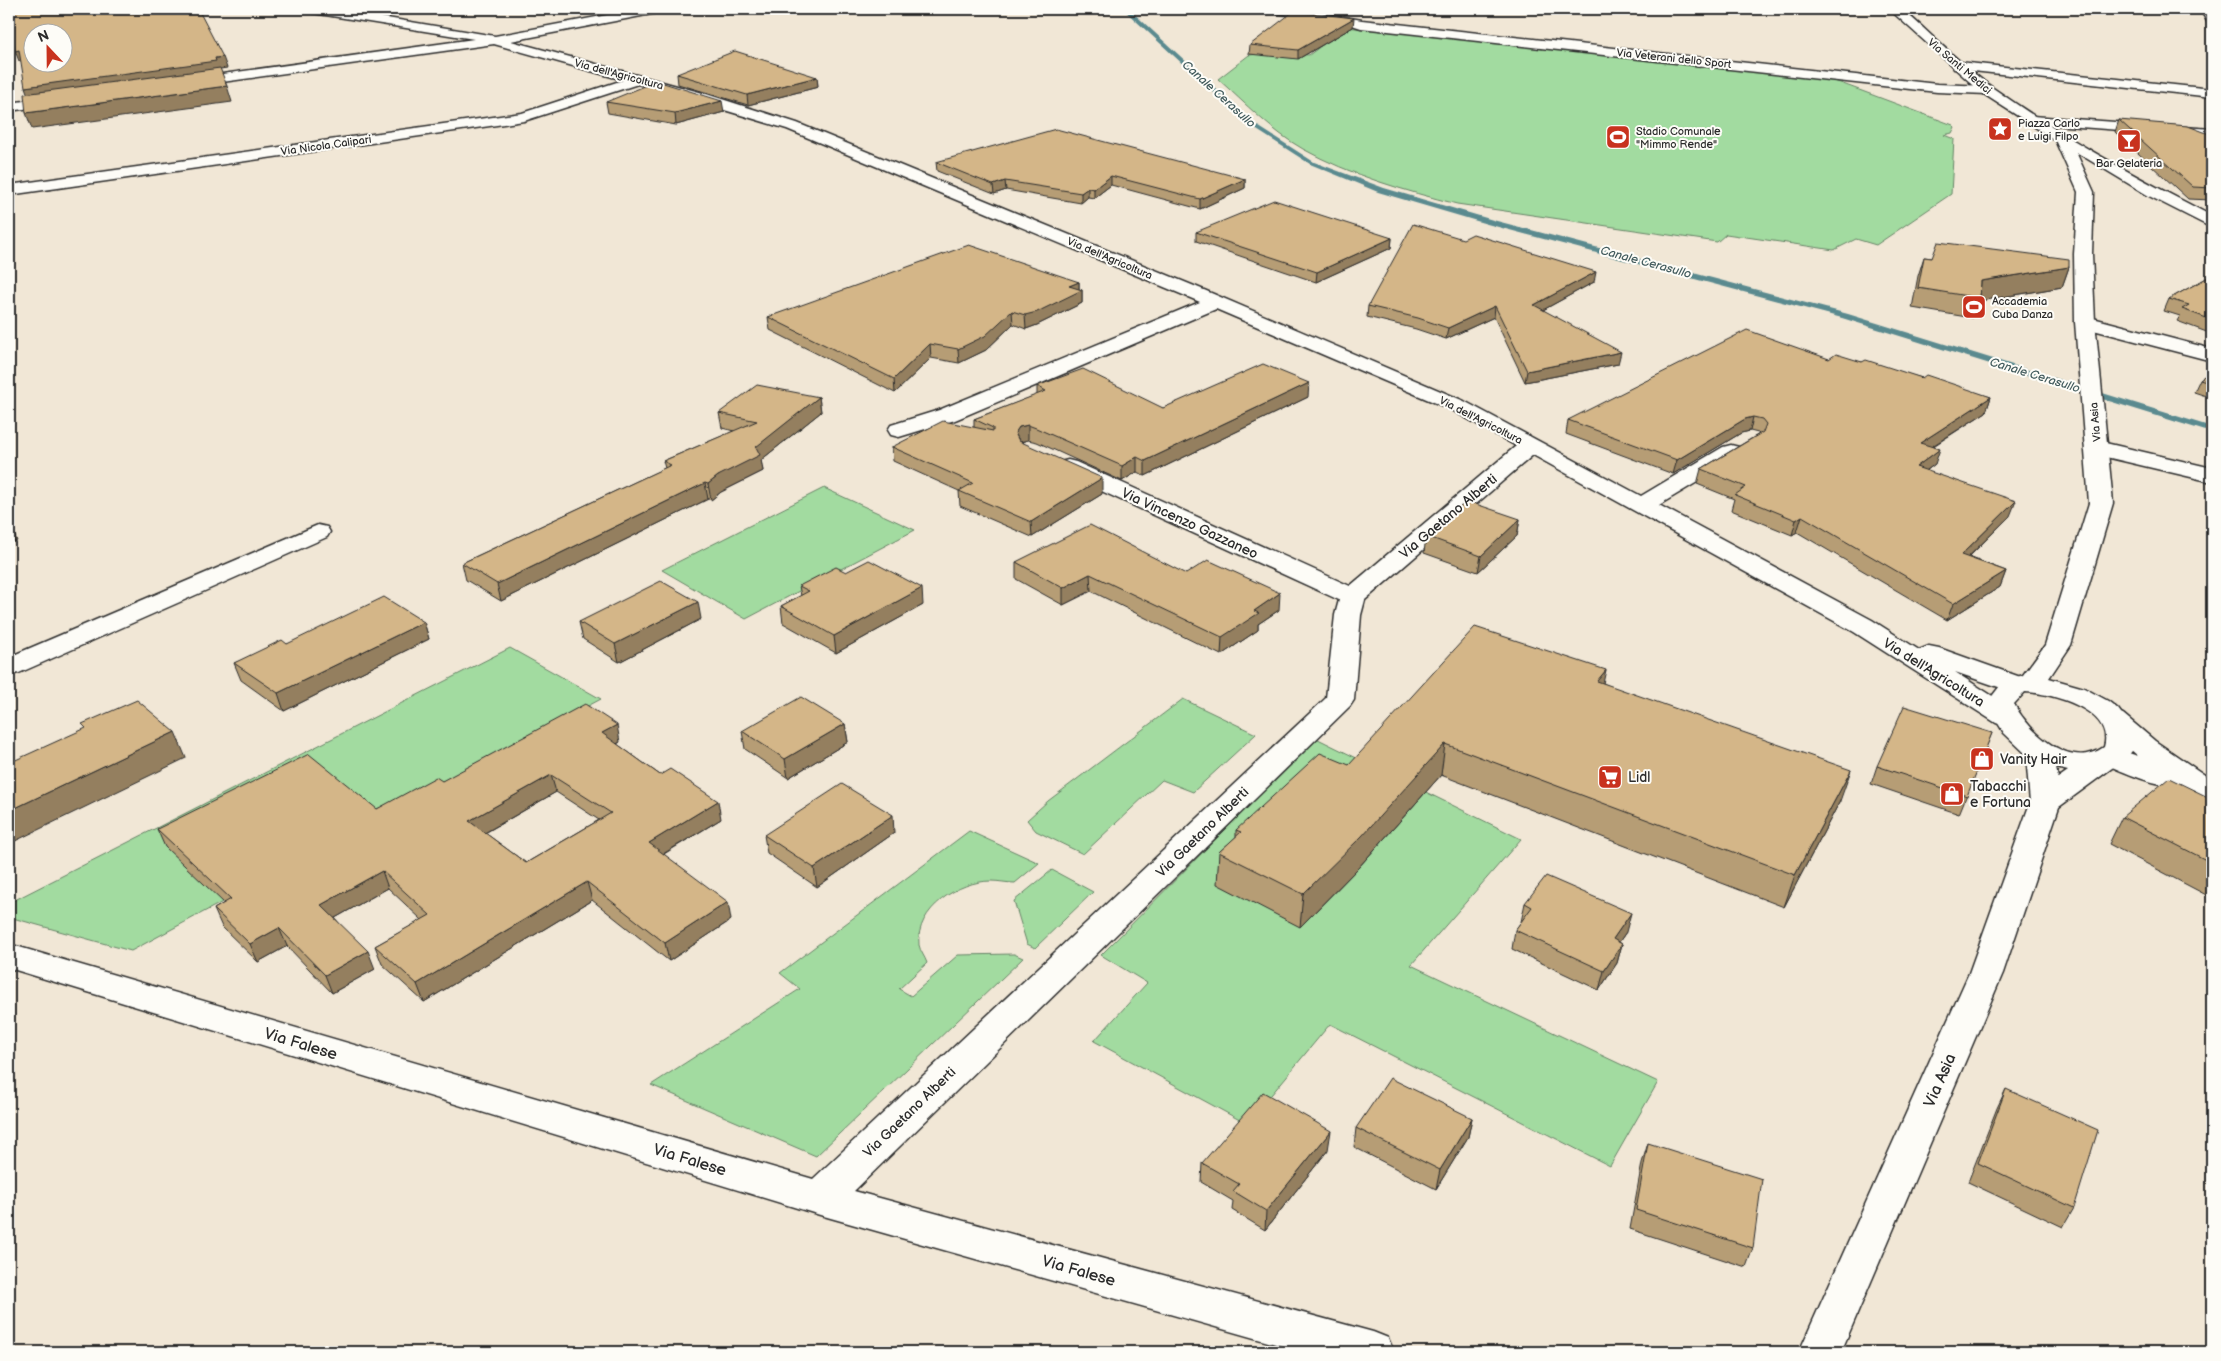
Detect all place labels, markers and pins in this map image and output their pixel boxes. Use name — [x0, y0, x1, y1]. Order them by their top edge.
place icon: Piazza Carlo e Luigi Filpo — [1987, 116, 2013, 142]
place label: Piazza Carlo e Luigi Filpo — [2018, 117, 2080, 143]
sports icon: Stadio Comunale "Mimmo Rende" — [1605, 124, 1631, 150]
place label: Stadio Comunale "Mimmo Rende" — [1636, 125, 1721, 151]
bar icon: Bar Gelateria — [2116, 128, 2142, 154]
place label: Bar Gelateria — [2096, 157, 2162, 170]
sports icon: Accademia Cuba Danza — [1961, 294, 1987, 320]
place label: Accademia Cuba Danza — [1992, 295, 2053, 321]
shop icon: Vanity Hair — [1969, 746, 1995, 772]
place label: Vanity Hair — [2000, 751, 2068, 768]
supermarket icon: Lidl — [1597, 764, 1623, 790]
place label: Lidl — [1628, 769, 1650, 786]
place label: Tabacchi e Fortuna — [1970, 778, 2031, 811]
shop icon: Tabacchi e Fortuna — [1939, 781, 1965, 807]

